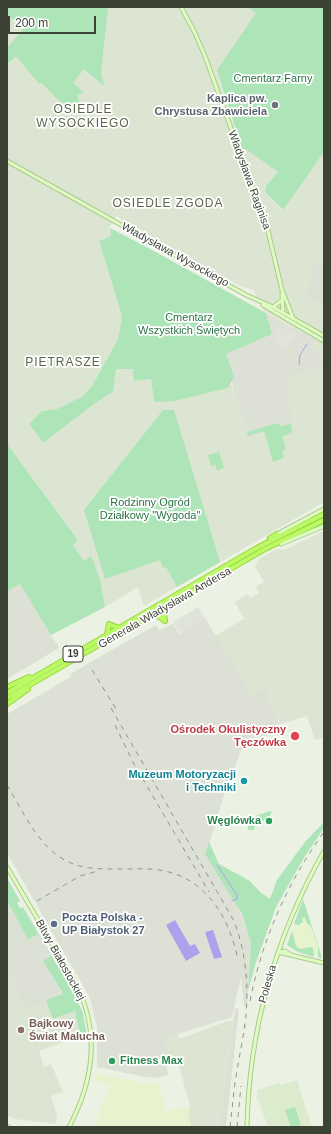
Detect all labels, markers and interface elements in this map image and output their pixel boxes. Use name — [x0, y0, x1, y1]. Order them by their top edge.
scale bar — [10, 8, 98, 34]
text: 200 m — [15, 16, 48, 30]
park label: Cmentarz Farny — [234, 72, 312, 86]
place label: Kaplica pw. Chrystusa Zbawiciela — [155, 92, 267, 118]
marker: Kaplica pw. Chrystusa Zbawiciela — [270, 100, 280, 110]
district label: OSIEDLE WYSOCKIEGO — [36, 103, 130, 131]
street label: Władysława Raginisa — [225, 129, 273, 231]
district label: OSIEDLE ZGODA — [112, 197, 224, 211]
street label: Władysława Wysockiego — [119, 220, 231, 290]
park label: Cmentarz Wszystkich Świętych — [138, 311, 240, 337]
district label: PIETRASZE — [25, 356, 101, 370]
park label: Rodzinny Ogród Działkowy "Wygoda" — [100, 496, 200, 522]
street label: Generała Władysława Andersa — [96, 565, 234, 651]
road number: 19 — [63, 646, 83, 662]
place label: Ośrodek Okulistyczny Tęczówka — [170, 723, 286, 749]
marker: Ośrodek Okulistyczny Tęczówka — [289, 730, 301, 742]
place label: Muzeum Motoryzacji i Techniki — [128, 768, 236, 794]
marker: Muzeum Motoryzacji i Techniki — [239, 776, 249, 786]
place label: Węglówka — [207, 814, 261, 828]
marker: Węglówka — [264, 816, 274, 826]
place label: Poczta Polska - UP Białystok 27 — [62, 911, 145, 937]
street label: Bitwy Białostockiej — [32, 917, 88, 1003]
marker: Poczta Polska - UP Białystok 27 — [49, 919, 59, 929]
street label: Poleska — [256, 963, 280, 1005]
place label: Bajkowy Świat Malucha — [29, 1017, 105, 1043]
marker: Bajkowy Świat Malucha — [16, 1025, 26, 1035]
place label: Fitness Max — [120, 1054, 183, 1068]
marker: Fitness Max — [107, 1056, 117, 1066]

